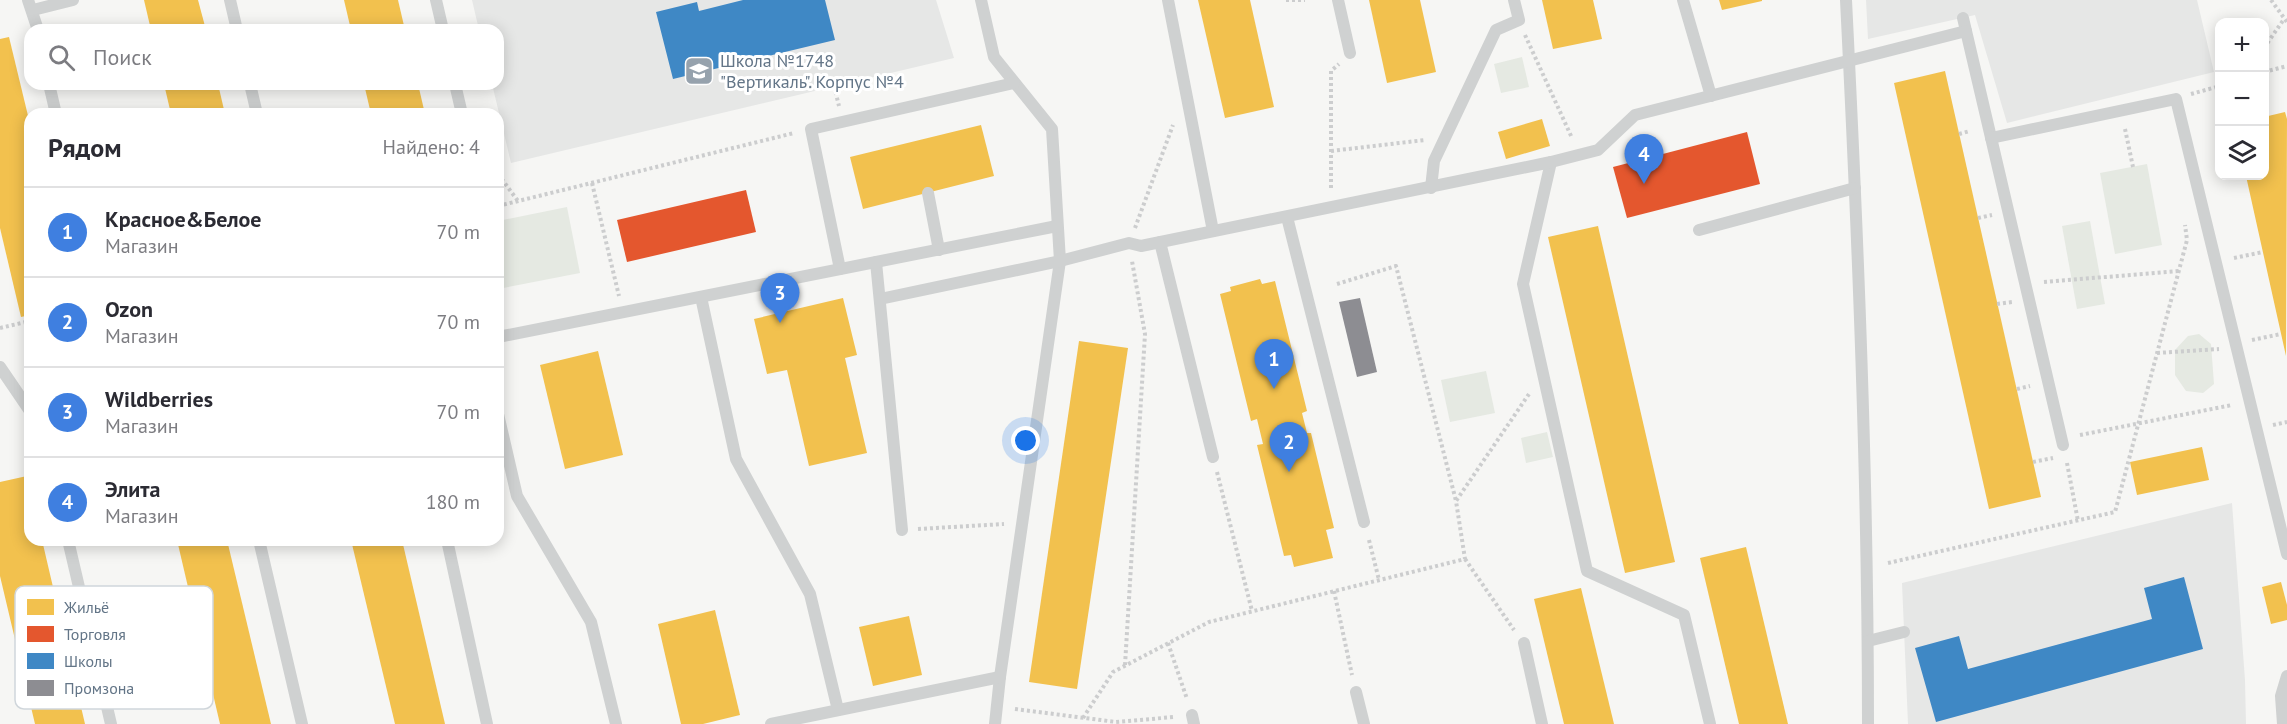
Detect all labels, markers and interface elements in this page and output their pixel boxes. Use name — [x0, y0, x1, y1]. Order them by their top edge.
map controls — [2215, 18, 2269, 180]
button: + — [2215, 18, 2269, 72]
search box — [24, 24, 504, 90]
icon: search — [45, 41, 78, 74]
text: Поиск — [93, 43, 152, 71]
place label: Школа №1748 "Вертикаль". Корпус №4 — [720, 49, 904, 93]
school or university icon: Школа №1748 "Вертикаль". Корпус №4 — [683, 55, 715, 87]
button: − — [2215, 72, 2269, 126]
button: layers — [2215, 126, 2269, 180]
text: Рядом — [48, 131, 122, 164]
text: Найдено: 4 — [383, 134, 480, 160]
pin: 4 — [1624, 134, 1664, 184]
text: Красное&Белое — [105, 205, 261, 233]
text: 1 — [62, 219, 73, 245]
text: 70 m — [437, 219, 480, 245]
text: Магазин — [105, 233, 179, 259]
pin: 3 — [760, 274, 800, 323]
text: Ozon — [105, 295, 153, 323]
text: 2 — [62, 309, 73, 335]
text: 70 m — [437, 309, 480, 335]
text: Магазин — [105, 323, 179, 349]
pin: 1 — [1254, 340, 1294, 389]
text: Wildberries — [105, 385, 213, 413]
text: 3 — [62, 399, 73, 425]
text: 70 m — [437, 399, 480, 425]
text: Магазин — [105, 413, 179, 439]
pin: 2 — [1270, 422, 1308, 472]
your location — [1011, 426, 1040, 455]
text: Элита — [105, 475, 160, 503]
text: 4 — [62, 489, 73, 515]
text: 180 m — [426, 489, 480, 515]
text: Магазин — [105, 503, 179, 529]
legend — [15, 586, 213, 709]
text: Жильё — [63, 597, 109, 617]
text: Торговля — [64, 624, 126, 644]
text: Школы — [64, 651, 113, 671]
text: Промзона — [64, 678, 134, 698]

